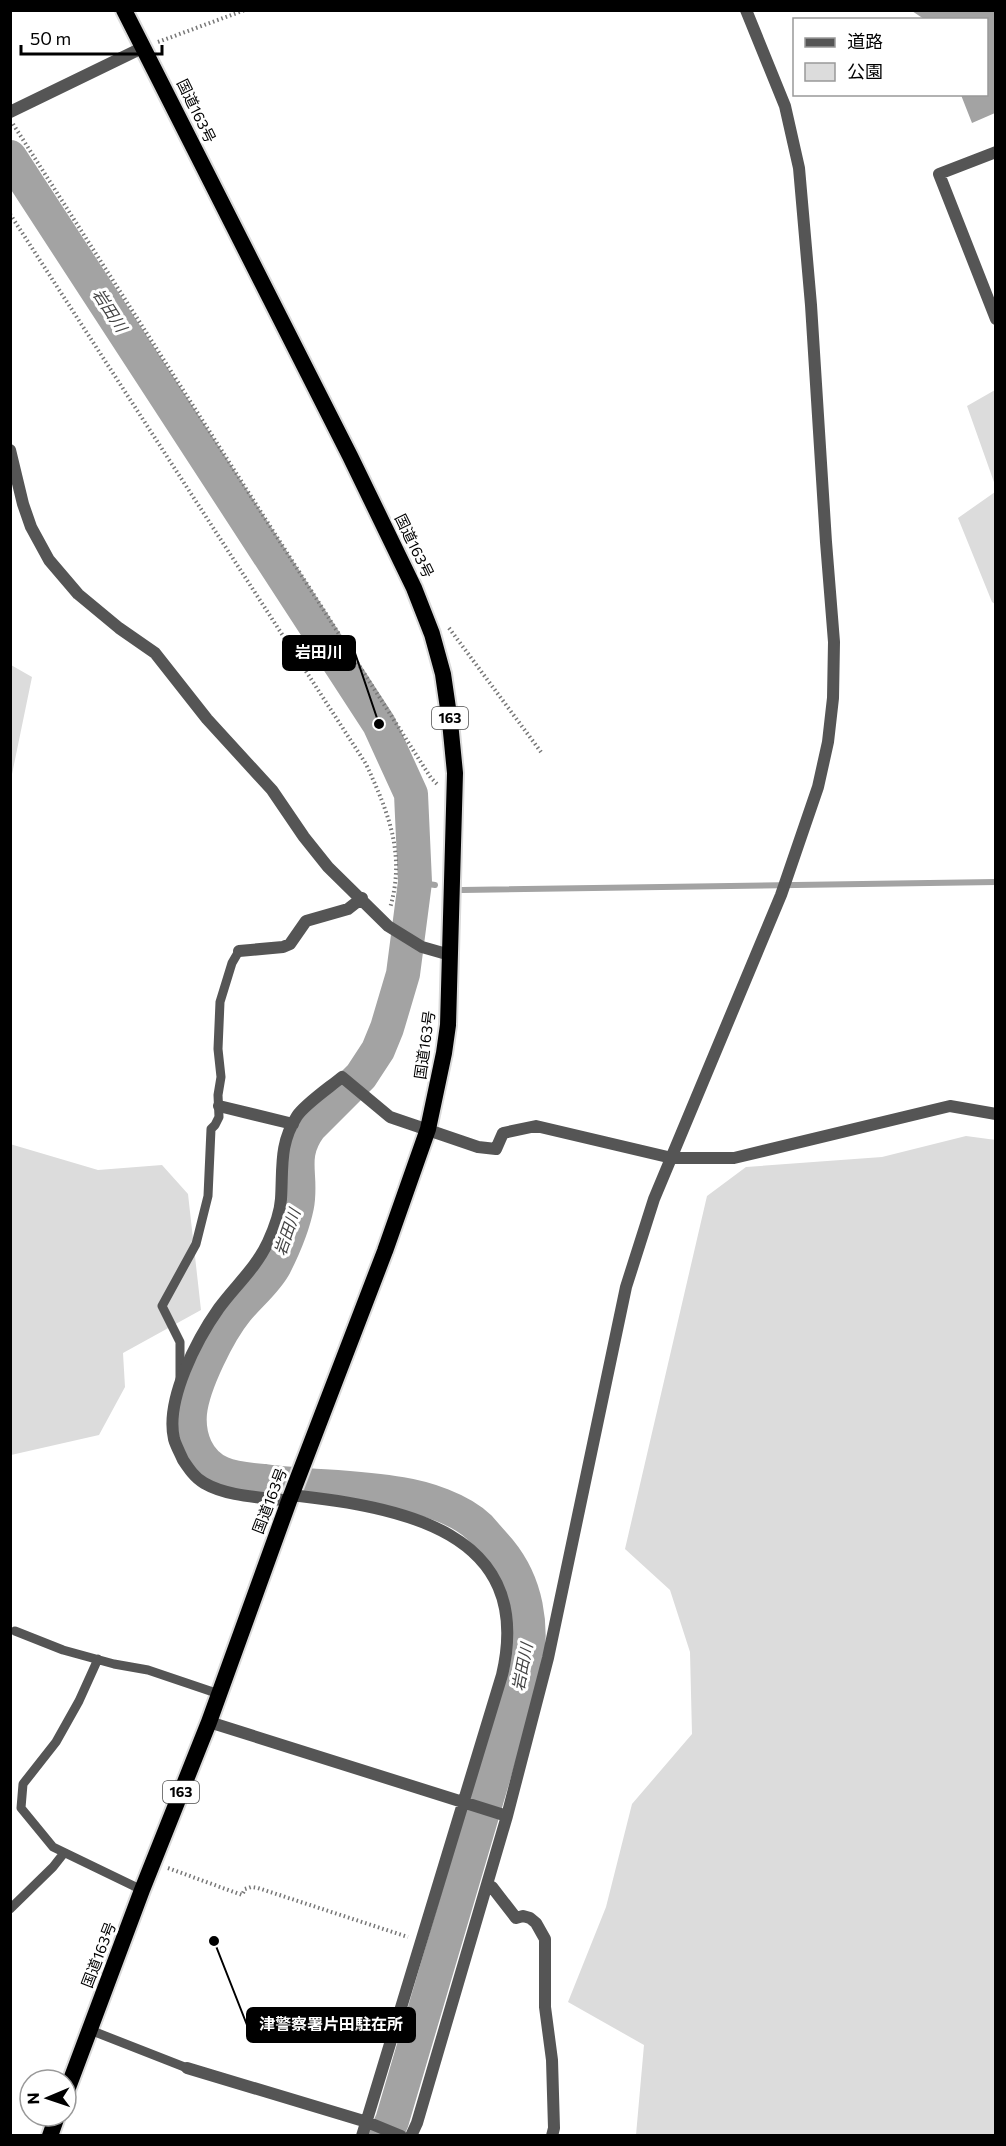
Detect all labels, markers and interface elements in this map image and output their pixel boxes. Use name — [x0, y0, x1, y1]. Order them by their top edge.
scale bar — [21, 18, 162, 56]
legend — [793, 18, 988, 96]
text: 50 m — [30, 27, 71, 49]
text: 道路 — [847, 30, 883, 52]
text: 公園 — [847, 60, 883, 82]
street label: 国道163号 — [174, 76, 220, 146]
water label: 岩田川 — [89, 284, 133, 337]
street label: 国道163号 — [392, 511, 438, 581]
callout: 岩田川 — [283, 636, 355, 670]
text: 岩田川 — [295, 642, 343, 661]
road number: 163 — [432, 707, 468, 729]
street label: 国道163号 — [410, 1009, 438, 1080]
water label: 岩田川 — [270, 1204, 304, 1258]
street label: 国道163号 — [248, 1465, 290, 1536]
water label: 岩田川 — [508, 1640, 536, 1692]
road number: 163 — [163, 1781, 199, 1803]
street label: 国道163号 — [77, 1919, 119, 1990]
callout: 津警察署片田駐在所 — [247, 2008, 415, 2042]
text: 津警察署片田駐在所 — [259, 2014, 403, 2033]
north arrow — [18, 2068, 78, 2128]
text: N — [23, 2092, 42, 2105]

